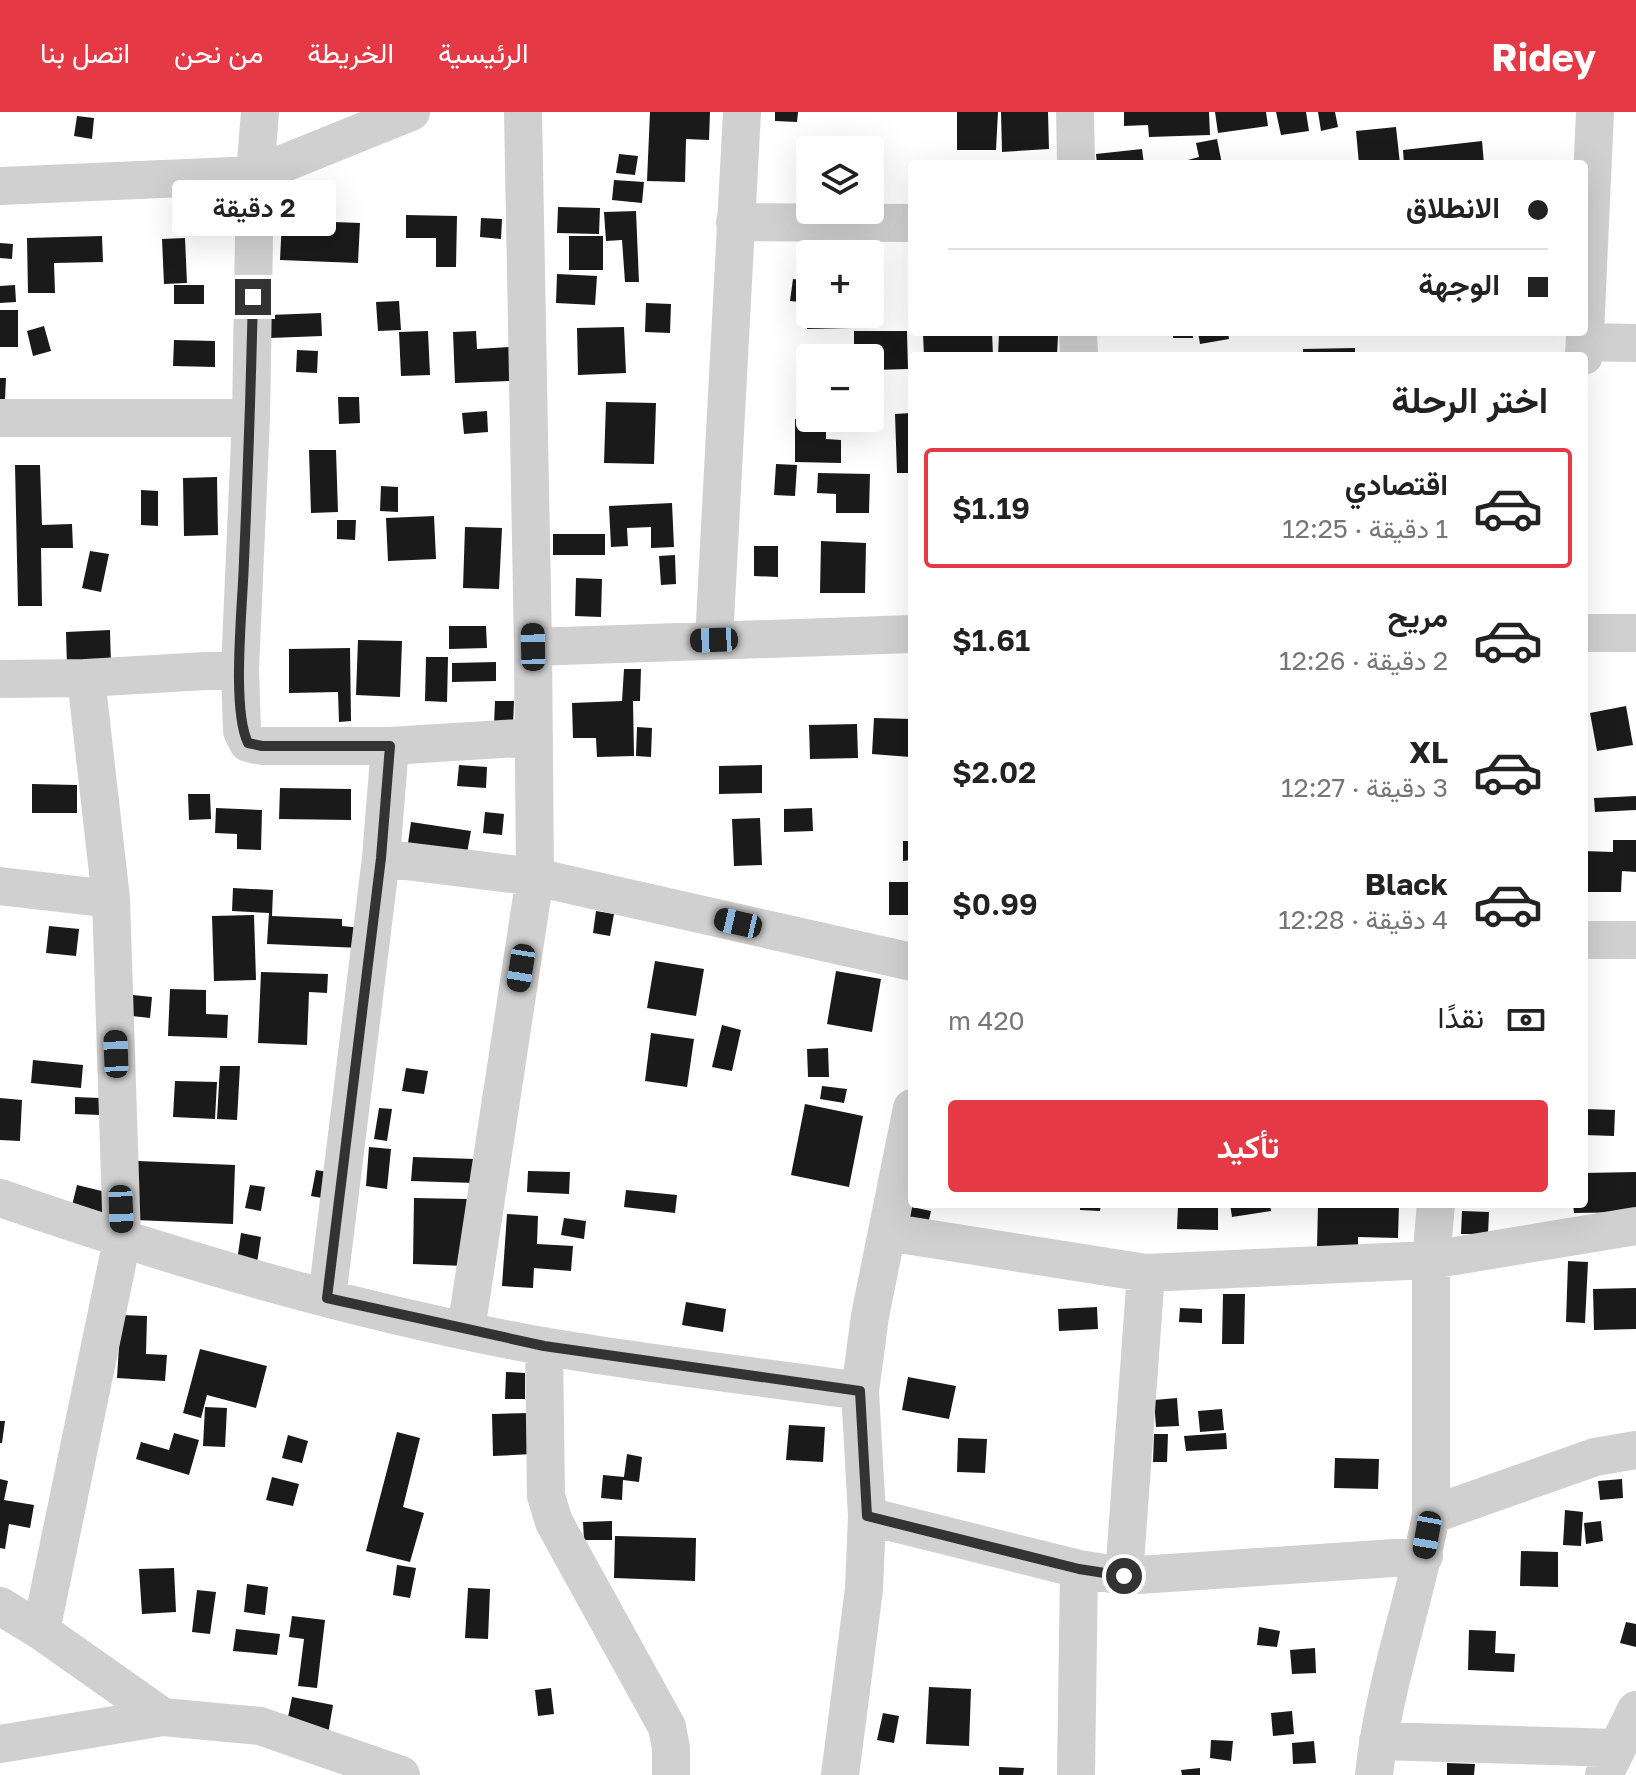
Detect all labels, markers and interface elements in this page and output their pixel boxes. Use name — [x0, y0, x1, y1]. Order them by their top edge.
text: Ridey — [1491, 34, 1596, 79]
text: اتصل بنا — [40, 36, 130, 69]
text: من نحن — [174, 36, 263, 69]
text: الخريطة — [307, 36, 394, 69]
text: الرئيسية — [438, 36, 528, 69]
map controls — [796, 136, 884, 432]
button: layers — [796, 136, 884, 224]
callout: 2 دقيقة — [171, 181, 335, 237]
text: الانطلاق — [1406, 189, 1500, 225]
text: 2 دقيقة — [212, 192, 296, 223]
button: + — [796, 240, 884, 328]
text: الوجهة — [1418, 266, 1500, 302]
route end — [235, 279, 271, 315]
button: − — [796, 344, 884, 432]
text: اختر الرحلة — [1391, 378, 1548, 421]
text: اقتصادي — [1345, 466, 1448, 502]
icon: car — [1472, 472, 1544, 544]
text: $1.19 — [952, 490, 1030, 526]
text: 1 دقيقة · 12:25 — [1282, 513, 1448, 544]
text: مريح — [1388, 598, 1448, 634]
icon: car — [1472, 604, 1544, 676]
text: $1.61 — [952, 622, 1030, 658]
car — [521, 623, 545, 671]
car — [690, 627, 738, 653]
text: 2 دقيقة · 12:26 — [1279, 645, 1448, 676]
text: XL — [1409, 734, 1448, 770]
icon: car — [1472, 736, 1544, 808]
text: $2.02 — [952, 754, 1036, 790]
text: 3 دقيقة · 12:27 — [1281, 772, 1448, 803]
text: Black — [1365, 866, 1448, 902]
icon: car — [1472, 868, 1544, 940]
text: $0.99 — [952, 886, 1038, 922]
text: 4 دقيقة · 12:28 — [1278, 904, 1448, 935]
car — [712, 906, 764, 940]
car — [505, 942, 537, 994]
icon: cash — [1504, 998, 1548, 1042]
text: نقدًا — [1438, 999, 1484, 1035]
text: 420 m — [948, 1005, 1025, 1036]
car — [103, 1030, 129, 1078]
button: تأكيد — [948, 1100, 1548, 1192]
car — [108, 1185, 134, 1233]
car — [1411, 1509, 1443, 1561]
route start — [1106, 1558, 1142, 1594]

